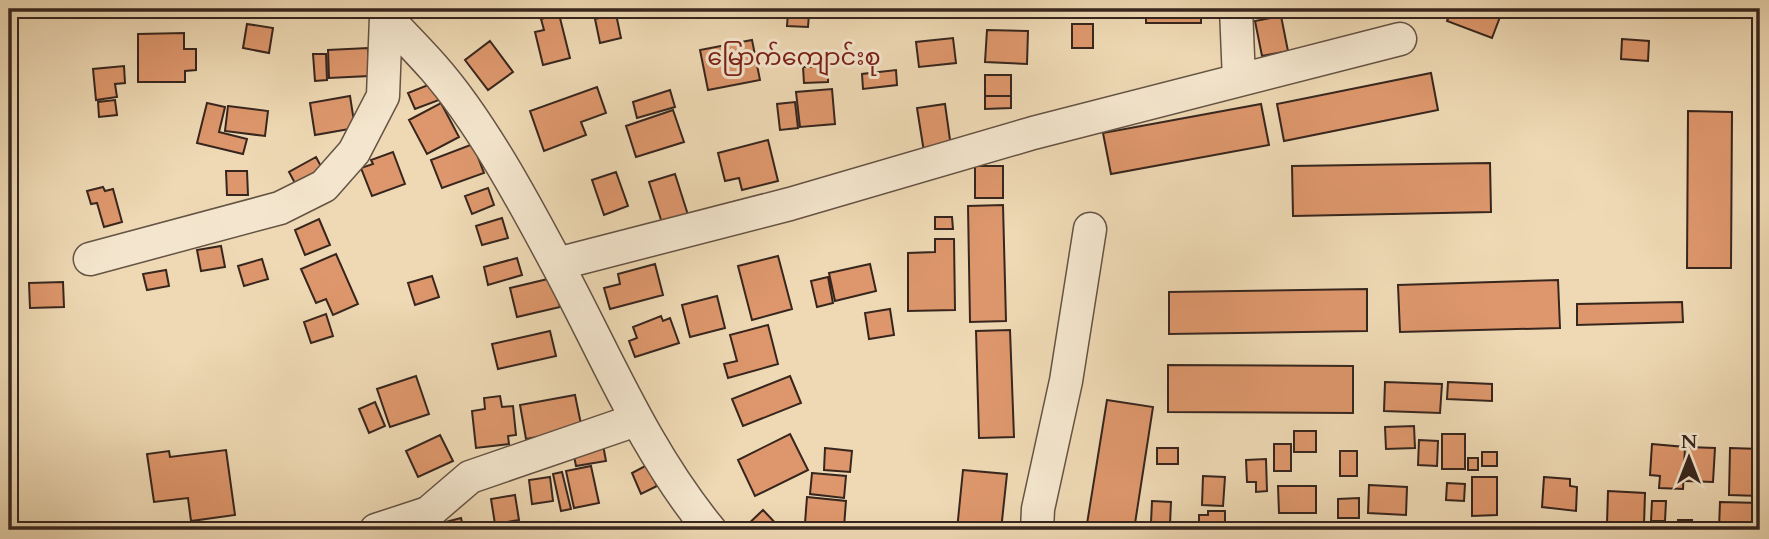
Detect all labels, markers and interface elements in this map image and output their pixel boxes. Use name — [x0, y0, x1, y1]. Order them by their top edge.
district label: မြောက်ကျောင်းစု — [707, 41, 881, 76]
north arrow — [1654, 424, 1724, 494]
text: N — [1681, 429, 1698, 455]

